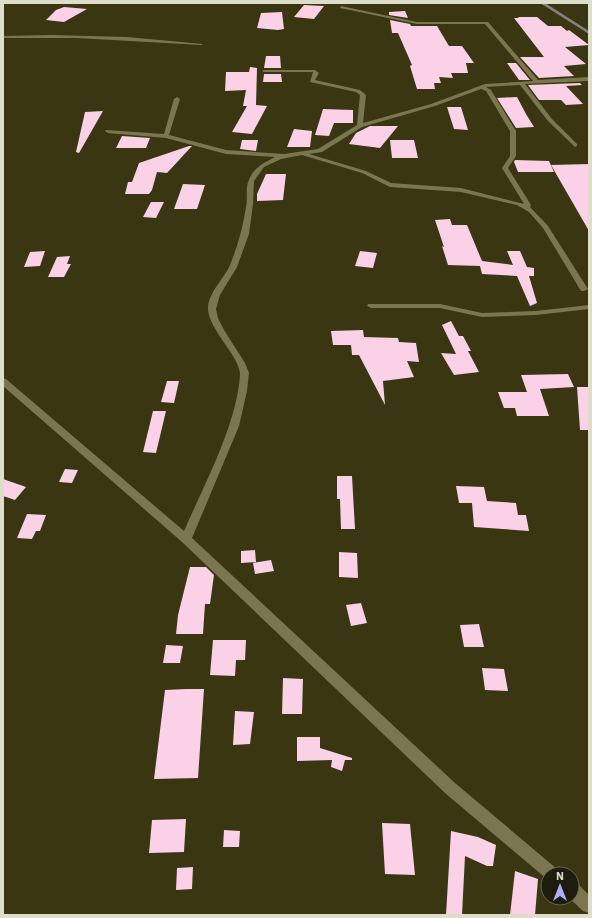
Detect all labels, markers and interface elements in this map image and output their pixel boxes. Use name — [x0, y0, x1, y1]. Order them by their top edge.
north arrow — [540, 866, 580, 906]
text: N — [556, 869, 564, 883]

